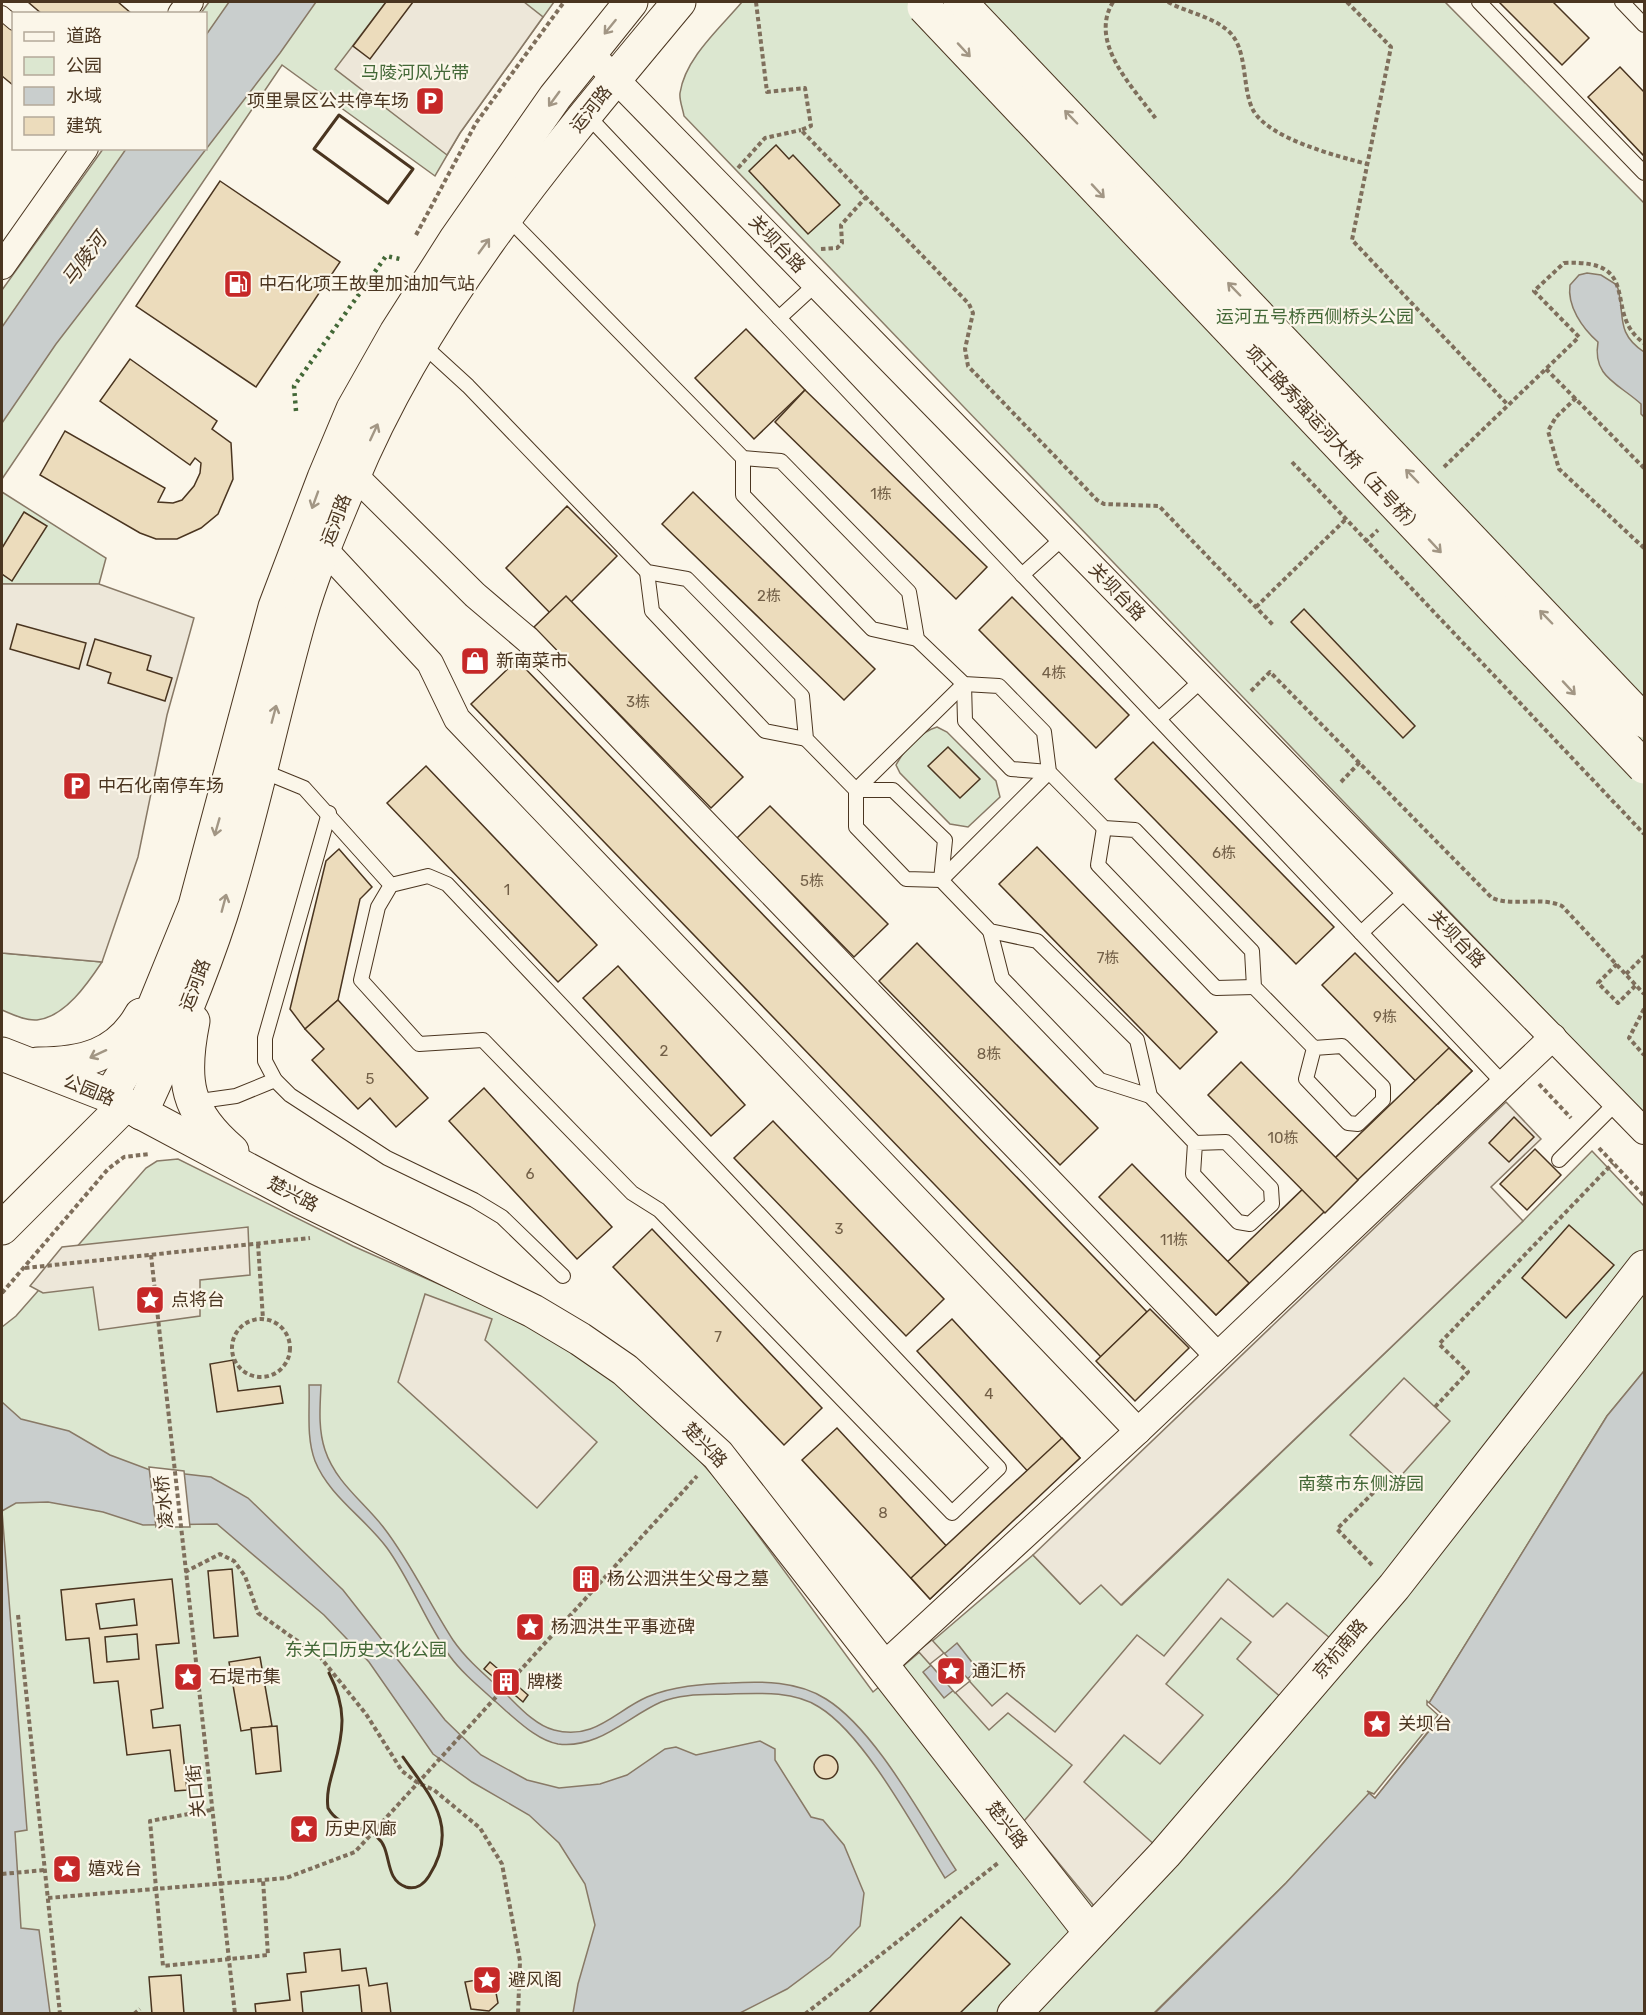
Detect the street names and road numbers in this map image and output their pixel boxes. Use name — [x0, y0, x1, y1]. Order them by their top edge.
street label: 运河路 — [565, 81, 617, 137]
street label: 关坝台路 — [744, 210, 810, 278]
street label: 项王路秀强运河大桥（五号桥） — [1240, 340, 1428, 540]
street label: 运河路 — [316, 491, 356, 549]
street label: 关坝台路 — [1084, 558, 1150, 626]
street label: 关坝台路 — [1424, 905, 1490, 973]
street label: 运河路 — [175, 956, 215, 1014]
street label: 公园路 — [60, 1070, 118, 1110]
street label: 楚兴路 — [264, 1172, 322, 1216]
street label: 楚兴路 — [678, 1418, 732, 1472]
street label: 凌水桥 — [150, 1474, 178, 1530]
street label: 京杭南路 — [1308, 1615, 1372, 1683]
street label: 关口街 — [182, 1763, 210, 1819]
street label: 楚兴路 — [982, 1797, 1032, 1853]

